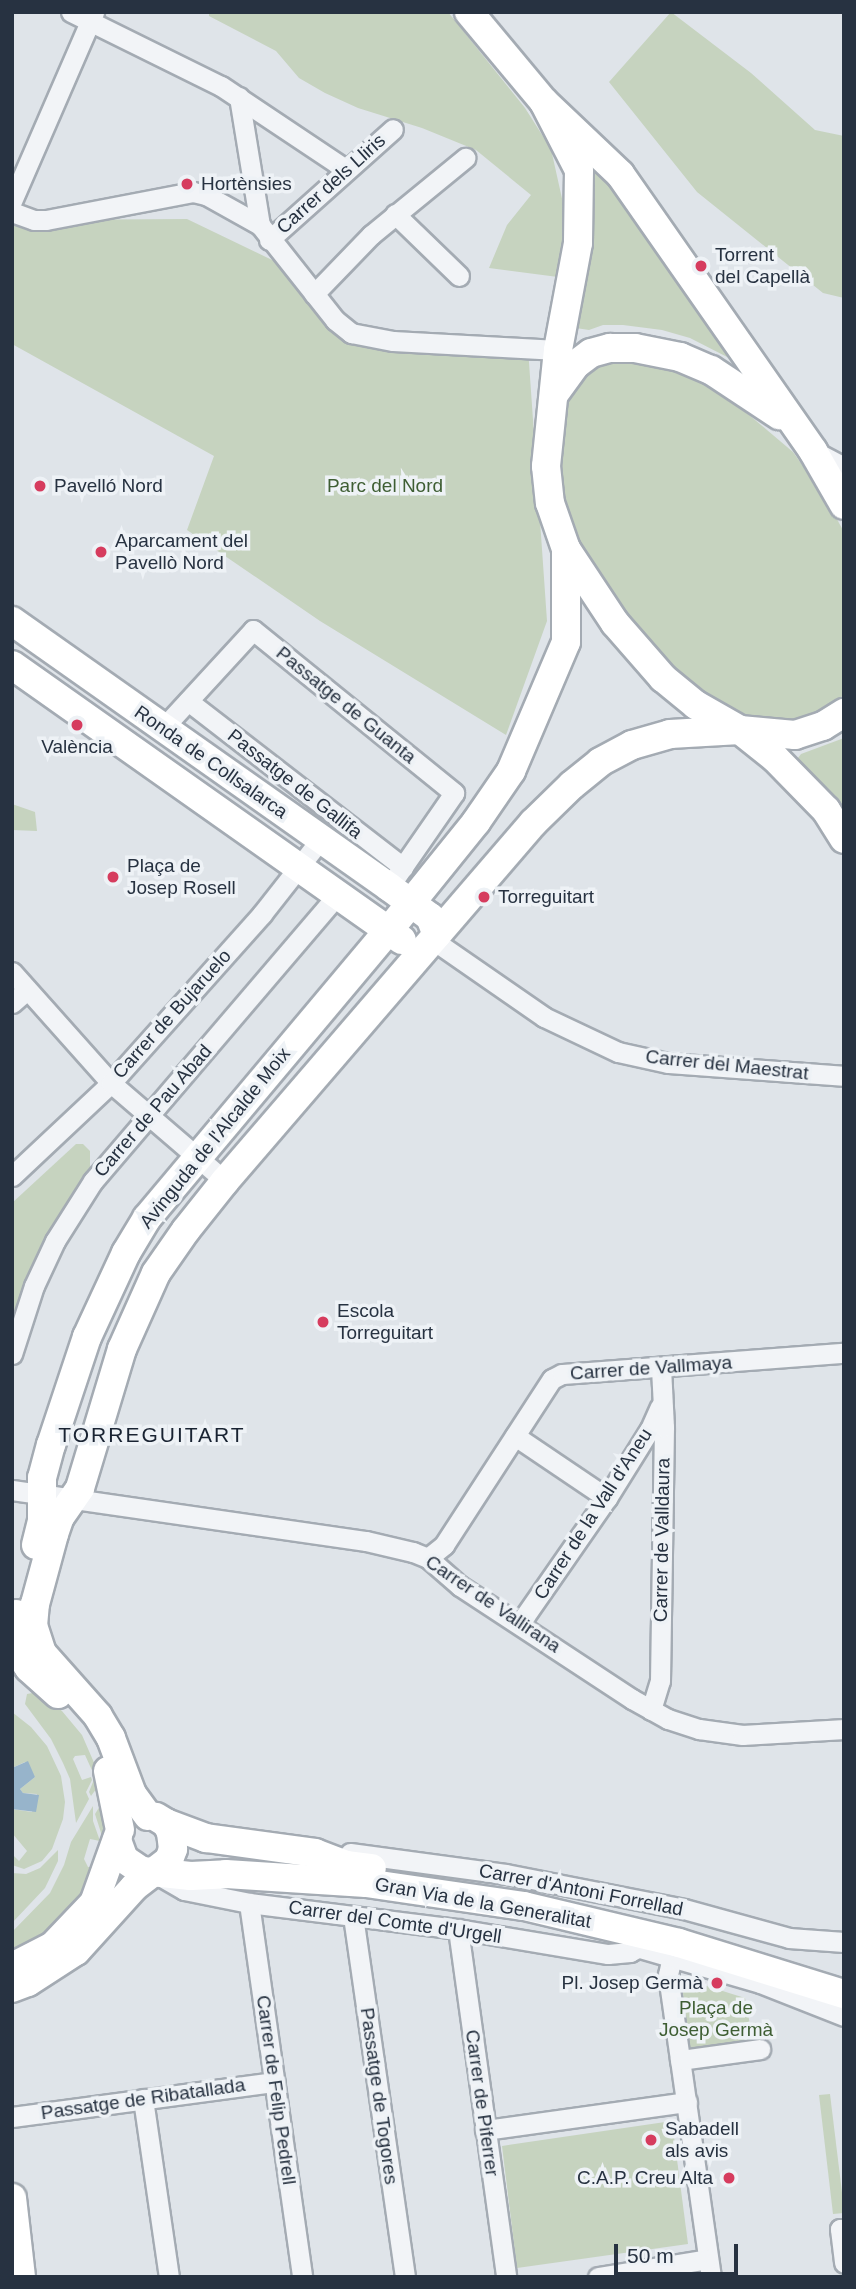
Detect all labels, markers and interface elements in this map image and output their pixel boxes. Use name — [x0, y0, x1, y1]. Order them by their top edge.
street label: Carrer dels Lliris — [272, 129, 390, 239]
place label: Hortènsies — [201, 173, 292, 195]
marker: Hortènsies — [179, 176, 195, 192]
place label: Torrent del Capellà — [715, 244, 810, 288]
marker: Torrent del Capellà — [693, 258, 709, 274]
place label: Pavelló Nord — [54, 475, 163, 497]
park label: Parc del Nord — [327, 475, 443, 497]
marker: Pavelló Nord — [32, 478, 48, 494]
place label: Aparcament del Pavellò Nord — [115, 530, 248, 574]
marker: Aparcament del Pavellò Nord — [93, 544, 109, 560]
street label: Passatge de Guanta — [272, 642, 420, 768]
street label: Ronda de Collsalarca — [130, 701, 292, 823]
marker: València — [69, 717, 85, 733]
street label: Passatge de Gallifa — [223, 724, 367, 844]
place label: València — [41, 736, 113, 758]
place label: Plaça de Josep Rosell — [127, 855, 236, 899]
marker: Plaça de Josep Rosell — [105, 869, 121, 885]
place label: Torreguitart — [498, 886, 594, 908]
marker: Torreguitart — [476, 889, 492, 905]
street label: Carrer de Bujaruelo — [108, 945, 236, 1083]
street label: Carrer de Pau Abad — [89, 1040, 217, 1182]
street label: Avinguda de l'Alcalde Moix — [135, 1043, 295, 1233]
street label: Carrer del Maestrat — [644, 1045, 810, 1085]
place label: Escola Torreguitart — [337, 1300, 433, 1344]
marker: Escola Torreguitart — [315, 1314, 331, 1330]
street label: Carrer de Vallmaya — [569, 1351, 733, 1385]
district label: TORREGUITART — [60, 1422, 244, 1448]
street label: Carrer de la Vall d'Aneu — [529, 1424, 657, 1604]
street label: Carrer de Valldaura — [649, 1458, 675, 1622]
street label: Carrer de Vallirana — [421, 1550, 565, 1658]
street label: Carrer d'Antoni Forrellad — [477, 1859, 685, 1921]
street label: Gran Via de la Generalitat — [373, 1873, 593, 1933]
street label: Carrer del Comte d'Urgell — [287, 1896, 503, 1948]
place label: Pl. Josep Germà — [562, 1972, 703, 1994]
marker: Pl. Josep Germà — [709, 1975, 725, 1991]
street label: Carrer de Felip Pedrell — [251, 1994, 301, 2186]
park label: Plaça de Josep Germà — [659, 1997, 773, 2041]
street label: Passatge de Togores — [355, 2006, 403, 2186]
street label: Carrer de Piferrer — [460, 2028, 504, 2178]
street label: Passatge de Ribatallada — [39, 2073, 247, 2125]
place label: Sabadell als avis — [665, 2118, 739, 2162]
marker: Sabadell als avis — [643, 2132, 659, 2148]
place label: C.A.P. Creu Alta — [576, 2167, 713, 2189]
marker: C.A.P. Creu Alta — [719, 2168, 739, 2188]
scale bar — [618, 2230, 742, 2274]
text: 50 m — [627, 2244, 674, 2267]

